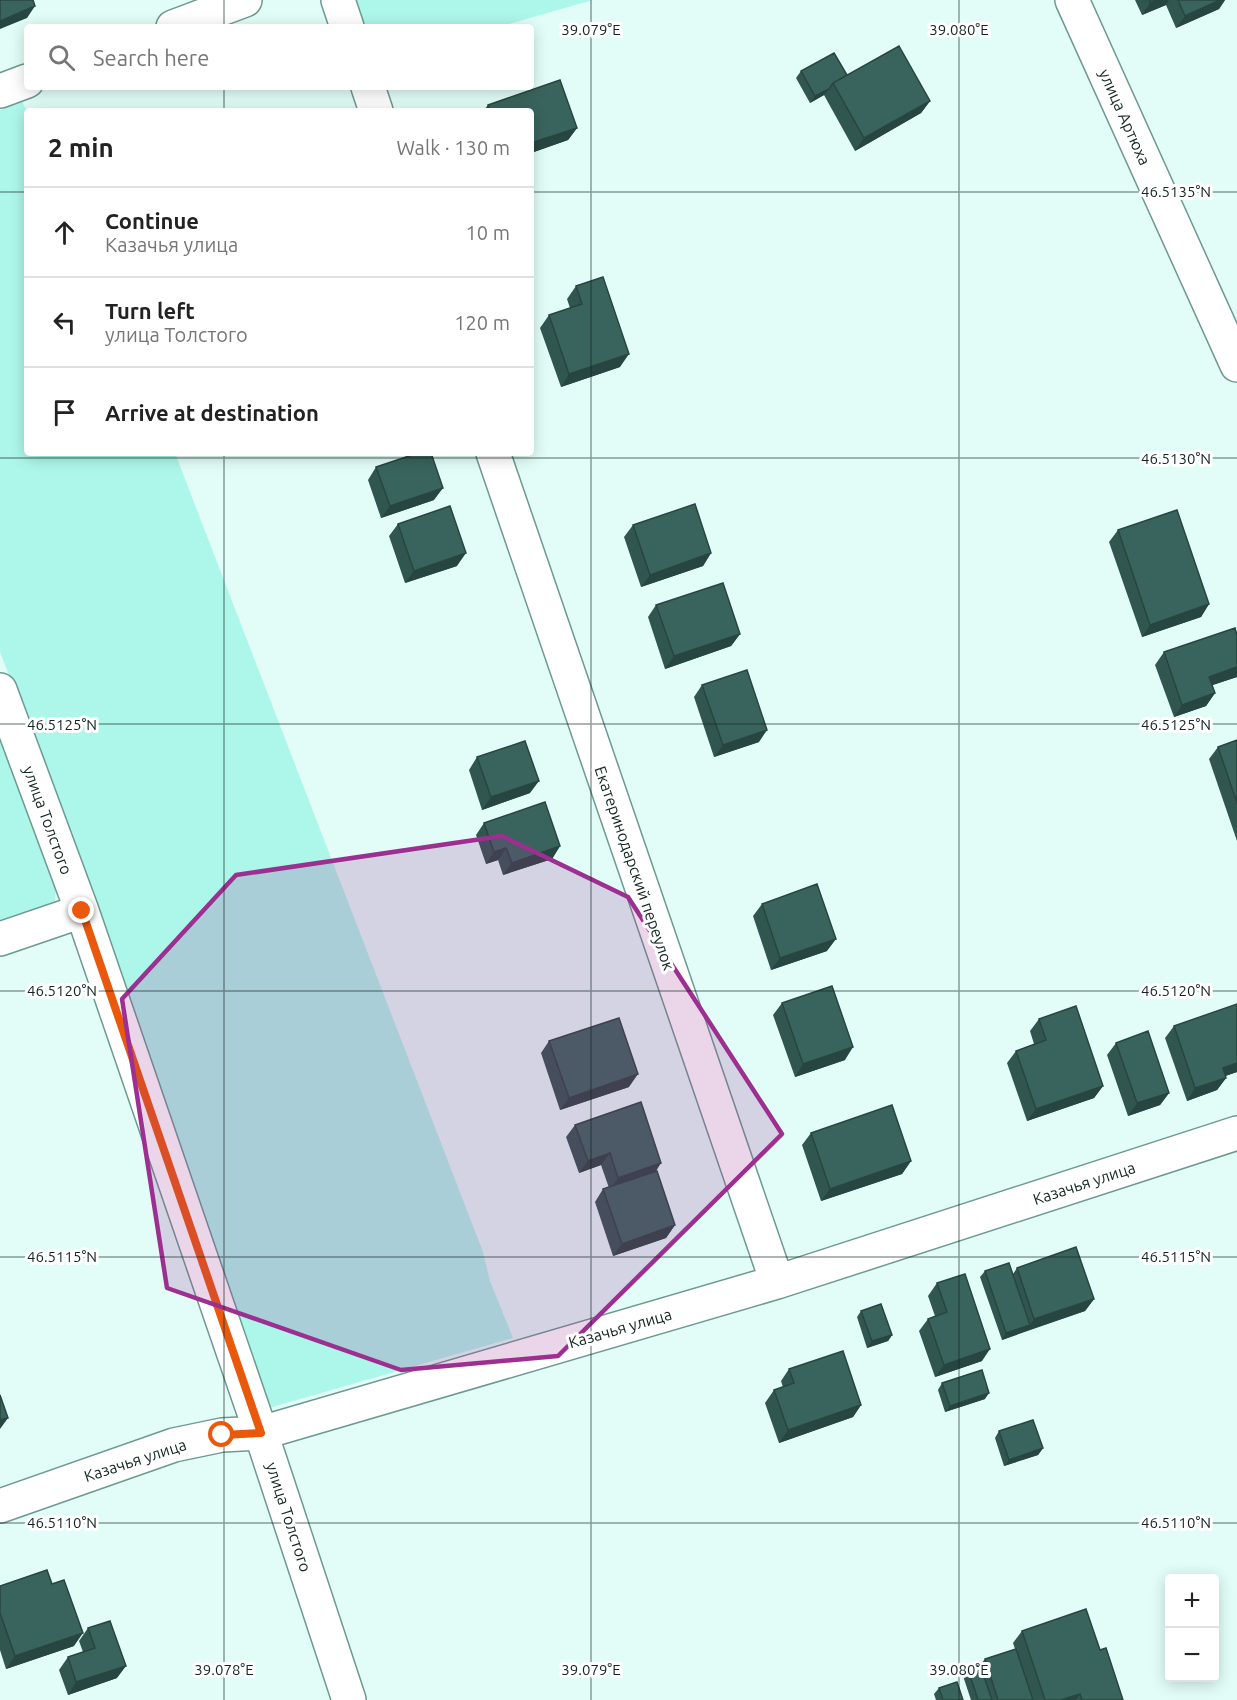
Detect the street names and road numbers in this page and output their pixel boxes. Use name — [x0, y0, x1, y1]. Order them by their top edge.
street label: улица Артюха — [1096, 66, 1154, 168]
street label: улица Толстого — [20, 763, 76, 877]
street label: Екатеринодарский переулок — [592, 764, 678, 972]
street label: Казачья улица — [1031, 1158, 1137, 1208]
street label: Казачья улица — [566, 1305, 674, 1351]
street label: Казачья улица — [82, 1435, 188, 1485]
street label: улица Толстого — [263, 1460, 315, 1574]

